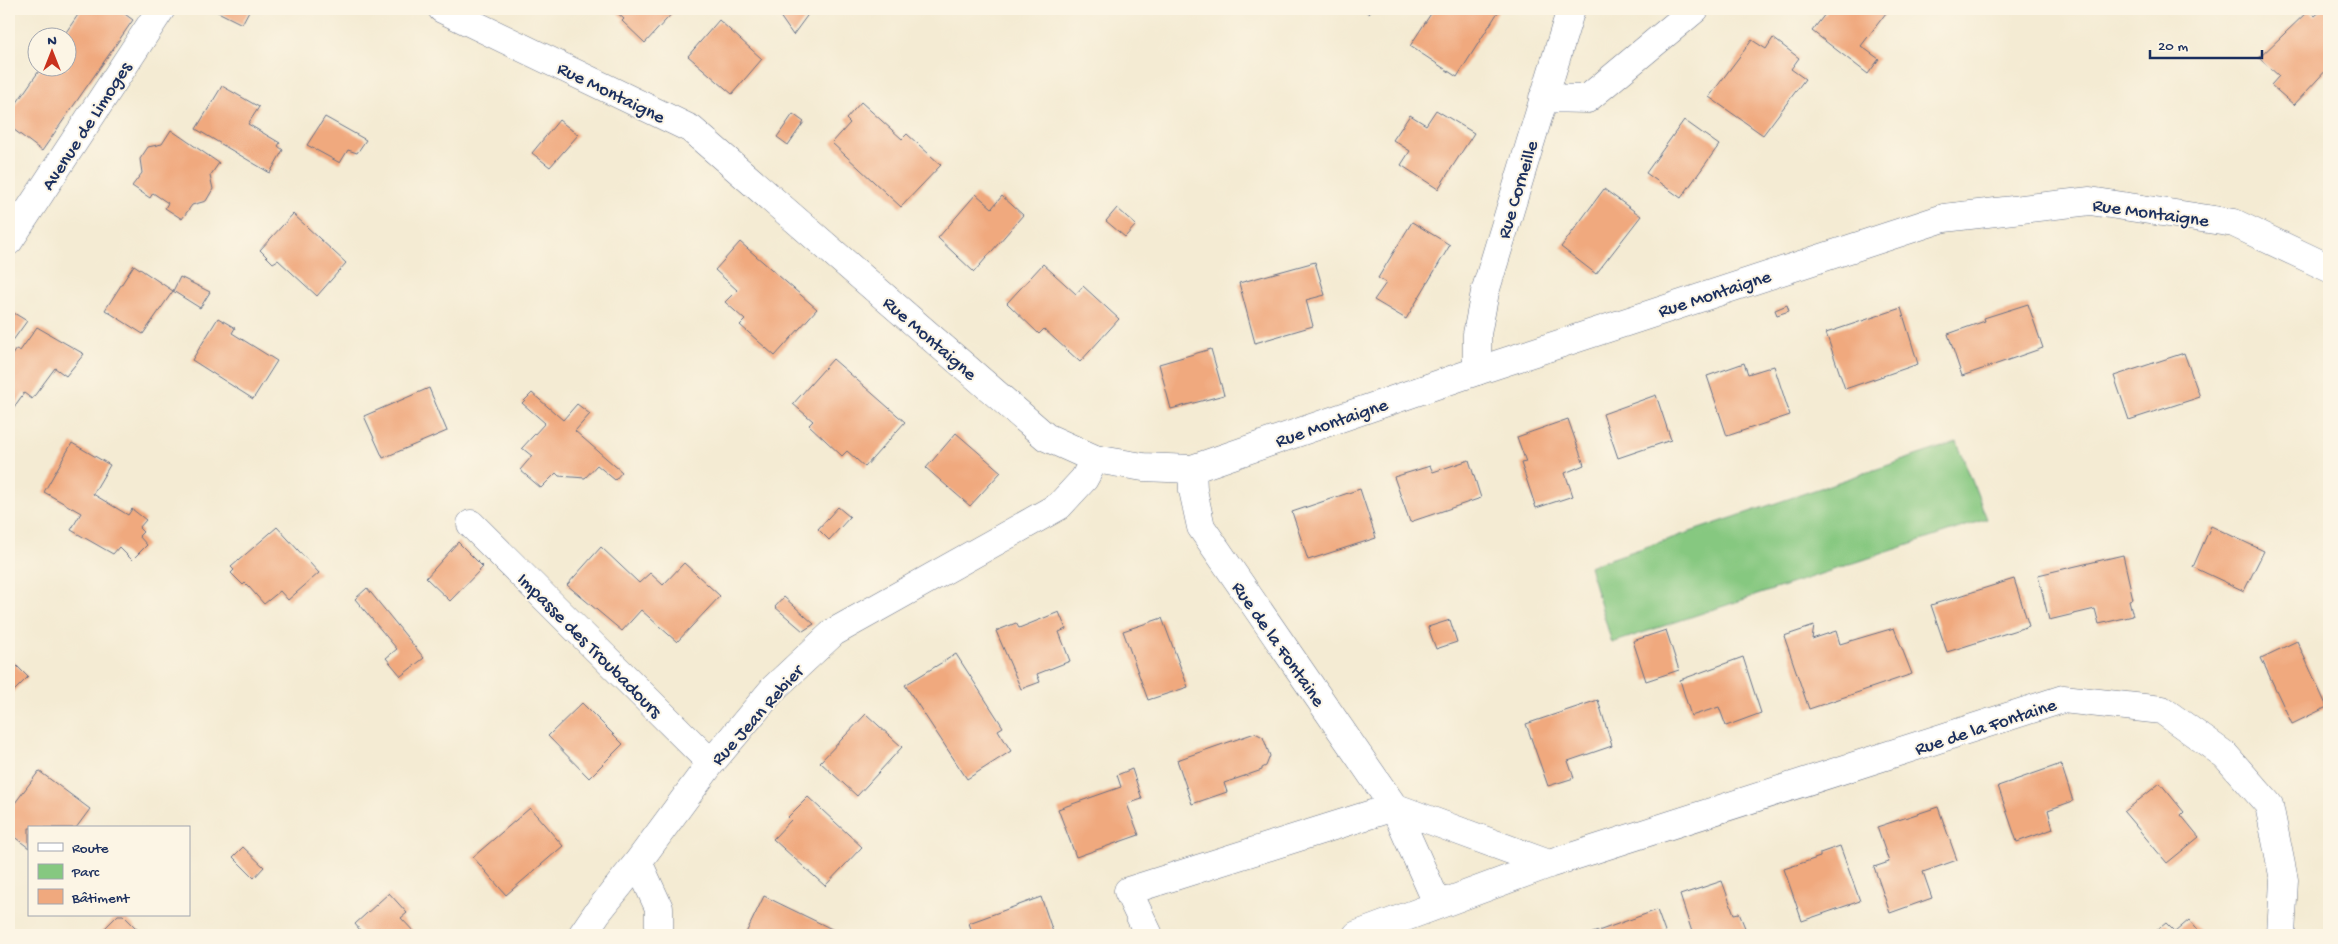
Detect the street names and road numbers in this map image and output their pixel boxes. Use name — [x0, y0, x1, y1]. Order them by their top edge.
street label: Avenue de Limoges — [38, 57, 139, 196]
street label: Rue Montaigne — [553, 58, 668, 130]
street label: Rue Corneille — [1494, 138, 1545, 242]
street label: Rue Montaigne — [2091, 195, 2210, 234]
street label: Rue Montaigne — [1656, 266, 1775, 324]
street label: Rue Montaigne — [877, 292, 981, 387]
street label: Rue Montaigne — [1273, 394, 1392, 454]
street label: Impasse des Troubadours — [511, 569, 667, 725]
street label: Rue de la Fontaine — [1225, 578, 1329, 712]
street label: Rue Jean Rebier — [707, 660, 811, 771]
street label: Rue de la Fontaine — [1912, 695, 2060, 762]

